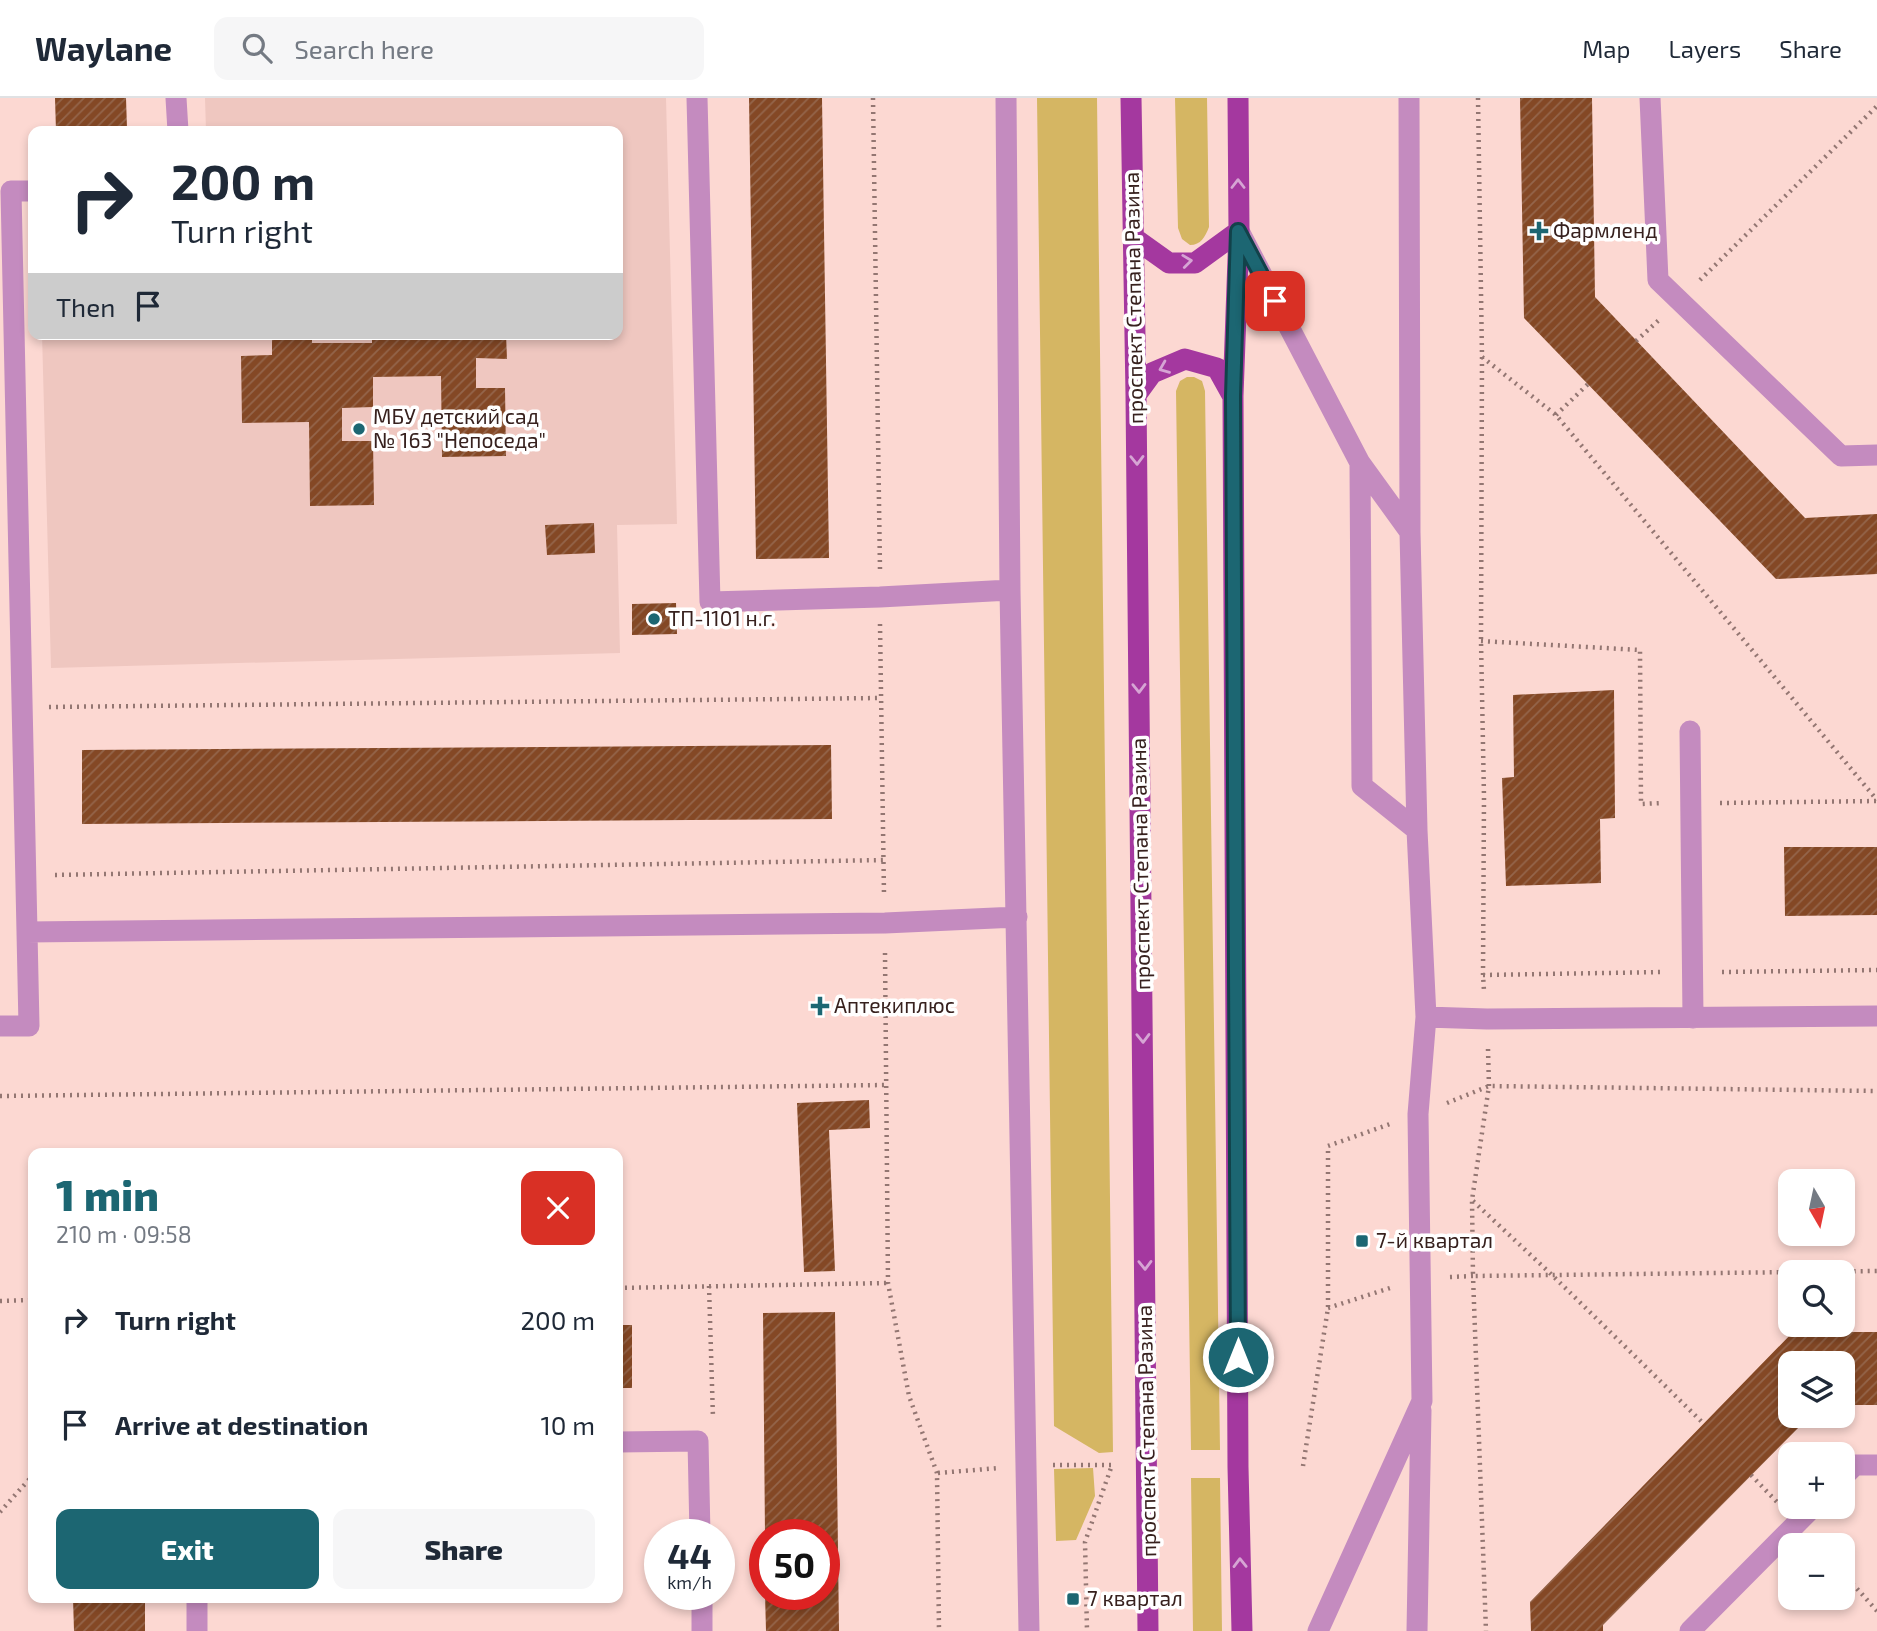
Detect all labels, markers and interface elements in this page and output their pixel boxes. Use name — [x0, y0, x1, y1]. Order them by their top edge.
search box — [214, 17, 704, 80]
text: Waylane — [35, 28, 172, 68]
icon: search — [238, 29, 276, 67]
text: Search here — [294, 33, 434, 64]
text: Map — [1582, 34, 1630, 63]
text: Layers — [1668, 34, 1741, 63]
text: Share — [1779, 34, 1842, 63]
text: 200 m — [171, 151, 315, 210]
icon: right — [56, 154, 147, 245]
street label: проспект Степана Разина — [1118, 172, 1147, 424]
one-way arrow — [1230, 178, 1246, 189]
text: Turn right — [171, 211, 313, 249]
place label: Фармленд — [1553, 217, 1658, 242]
marker: Фармленд — [1531, 223, 1547, 239]
one-way arrow — [1181, 254, 1193, 269]
pin — [1245, 271, 1305, 331]
icon: arrive — [1256, 282, 1294, 320]
icon: arrive — [129, 287, 167, 325]
text: Then — [56, 291, 115, 322]
one-way arrow — [1158, 359, 1170, 373]
place label: МБУ детский сад № 163 "Непоседа" — [373, 403, 546, 452]
marker: МБУ детский сад № 163 "Непоседа" — [351, 421, 367, 437]
one-way arrow — [1129, 455, 1145, 466]
place label: ТП-1101 н.г. — [668, 605, 776, 630]
marker: ТП-1101 н.г. — [646, 611, 662, 627]
one-way arrow — [1131, 683, 1147, 693]
street label: проспект Степана Разина — [1125, 738, 1154, 990]
place label: Аптекиплюс — [834, 992, 955, 1017]
marker: Аптекиплюс — [812, 998, 828, 1014]
one-way arrow — [1135, 1033, 1151, 1043]
text: 1 min — [56, 1169, 159, 1219]
north arrow — [1778, 1169, 1855, 1246]
map controls — [1778, 1169, 1855, 1610]
button: close — [521, 1171, 595, 1245]
text: 210 m · 09:58 — [56, 1220, 192, 1248]
place label: 7-й квартал — [1376, 1227, 1493, 1252]
marker: 7-й квартал — [1354, 1233, 1370, 1249]
one-way arrow — [1137, 1260, 1153, 1271]
button: search — [1778, 1260, 1855, 1337]
icon: right — [56, 1301, 94, 1339]
text: Turn right — [115, 1304, 236, 1335]
text: 200 m — [520, 1304, 595, 1335]
street label: проспект Степана Разина — [1131, 1305, 1160, 1557]
position arrow — [1201, 1320, 1275, 1394]
button: layers — [1778, 1351, 1855, 1428]
icon: arrive — [56, 1406, 94, 1444]
text: Arrive at destination — [115, 1409, 368, 1440]
text: 10 m — [540, 1409, 595, 1440]
button: + — [1778, 1442, 1855, 1519]
button: Exit — [56, 1509, 319, 1589]
button: Share — [333, 1509, 595, 1589]
speed limit sign: 50 — [749, 1519, 840, 1610]
button: − — [1778, 1533, 1855, 1610]
text: 44 — [667, 1534, 712, 1576]
one-way arrow — [1232, 1557, 1248, 1568]
text: km/h — [667, 1571, 712, 1593]
place label: 7 квартал — [1087, 1585, 1183, 1610]
marker: 7 квартал — [1065, 1591, 1081, 1607]

